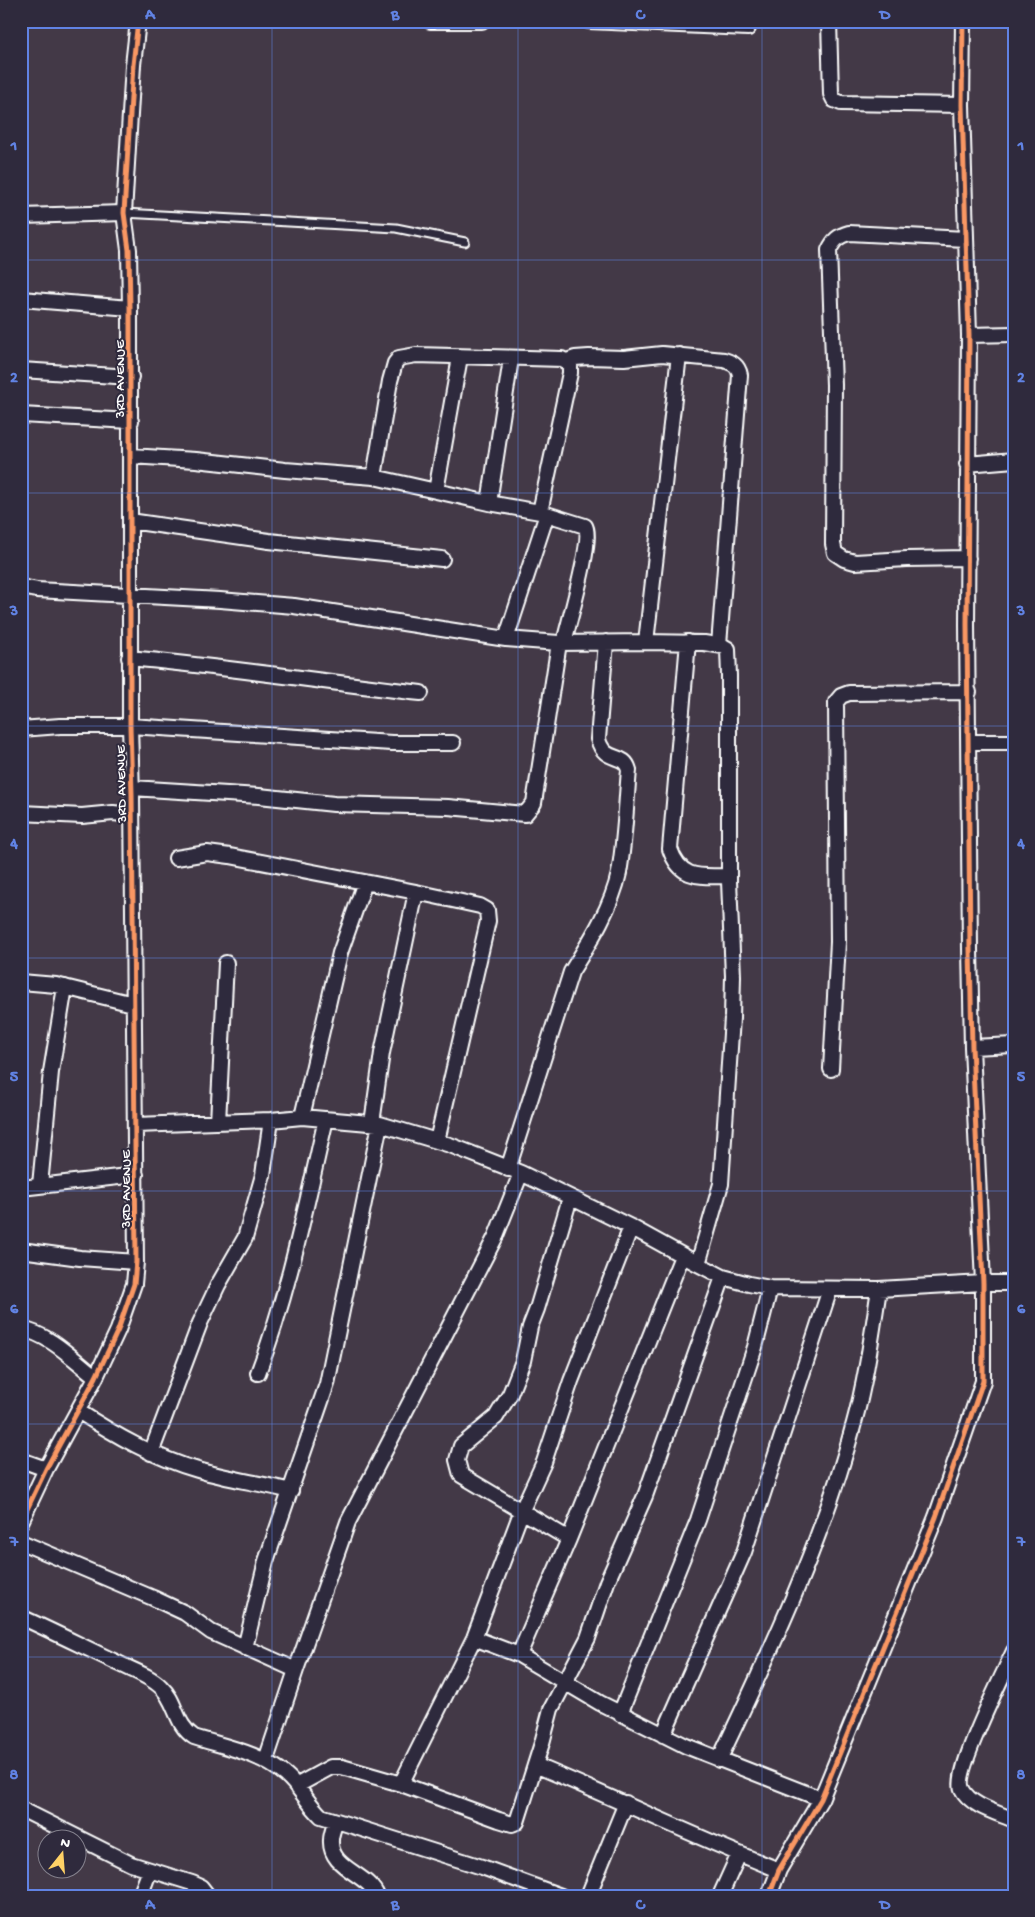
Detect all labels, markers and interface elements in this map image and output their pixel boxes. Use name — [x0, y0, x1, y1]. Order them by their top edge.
text: A — [144, 7, 156, 26]
text: B — [390, 7, 400, 26]
text: C — [635, 7, 646, 26]
text: D — [878, 7, 891, 26]
text: 1 — [10, 138, 17, 157]
text: 1 — [1017, 138, 1024, 157]
street label: 3RD AVENUE — [113, 339, 130, 419]
text: 2 — [10, 370, 18, 389]
text: 2 — [1017, 370, 1025, 389]
text: 3 — [9, 603, 18, 622]
text: 3 — [1016, 603, 1025, 622]
street label: 3RD AVENUE — [113, 744, 132, 824]
text: 4 — [9, 836, 18, 855]
text: 4 — [1016, 836, 1025, 855]
text: 5 — [10, 1069, 19, 1088]
text: 5 — [1017, 1069, 1026, 1088]
street label: 3RD AVENUE — [119, 1149, 136, 1229]
text: 6 — [10, 1301, 19, 1320]
text: 6 — [1017, 1301, 1026, 1320]
text: 7 — [9, 1534, 19, 1553]
text: 7 — [1016, 1534, 1026, 1553]
text: 8 — [10, 1767, 19, 1786]
text: 8 — [1017, 1767, 1026, 1786]
north arrow — [38, 1830, 88, 1880]
text: N — [58, 1834, 72, 1853]
text: A — [144, 1897, 156, 1916]
text: B — [390, 1897, 400, 1916]
text: C — [635, 1897, 646, 1916]
text: D — [878, 1897, 891, 1916]

